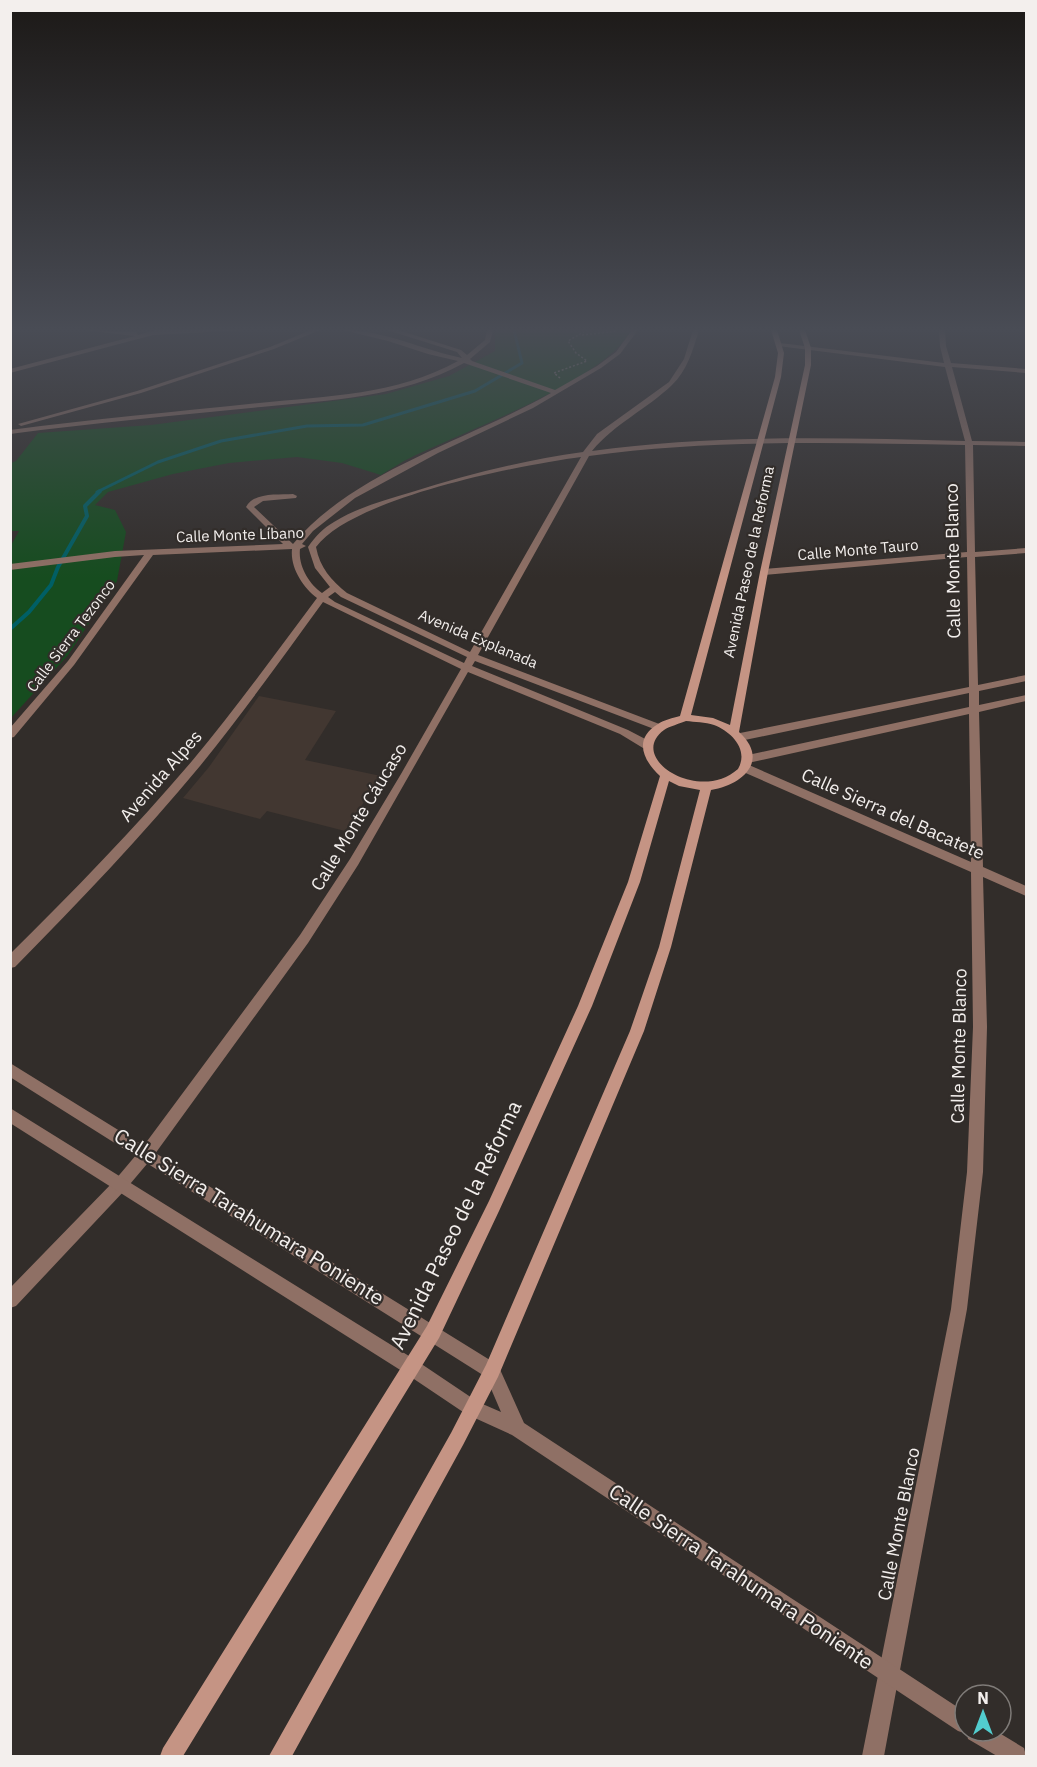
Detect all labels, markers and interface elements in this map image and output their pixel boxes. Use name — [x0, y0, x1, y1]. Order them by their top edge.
street label: Avenida Paseo de la Reforma — [719, 464, 778, 659]
street label: Calle Monte Blanco — [940, 483, 965, 639]
street label: Calle Monte Líbano — [176, 523, 304, 546]
street label: Calle Monte Tauro — [797, 535, 919, 564]
street label: Calle Sierra Tezonco — [22, 576, 119, 696]
street label: Avenida Explanada — [416, 605, 541, 672]
street label: Avenida Alpes — [114, 725, 207, 826]
street label: Calle Monte Cáucaso — [305, 739, 412, 895]
street label: Calle Sierra del Bacatete — [798, 763, 989, 864]
street label: Calle Monte Blanco — [946, 968, 971, 1124]
street label: Avenida Paseo de la Reforma — [383, 1096, 528, 1354]
street label: Calle Sierra Tarahumara Poniente — [109, 1121, 390, 1311]
street label: Calle Monte Blanco — [872, 1445, 925, 1602]
street label: Calle Sierra Tarahumara Poniente — [604, 1477, 879, 1676]
north arrow — [953, 1683, 1013, 1743]
text: N — [977, 1688, 989, 1708]

